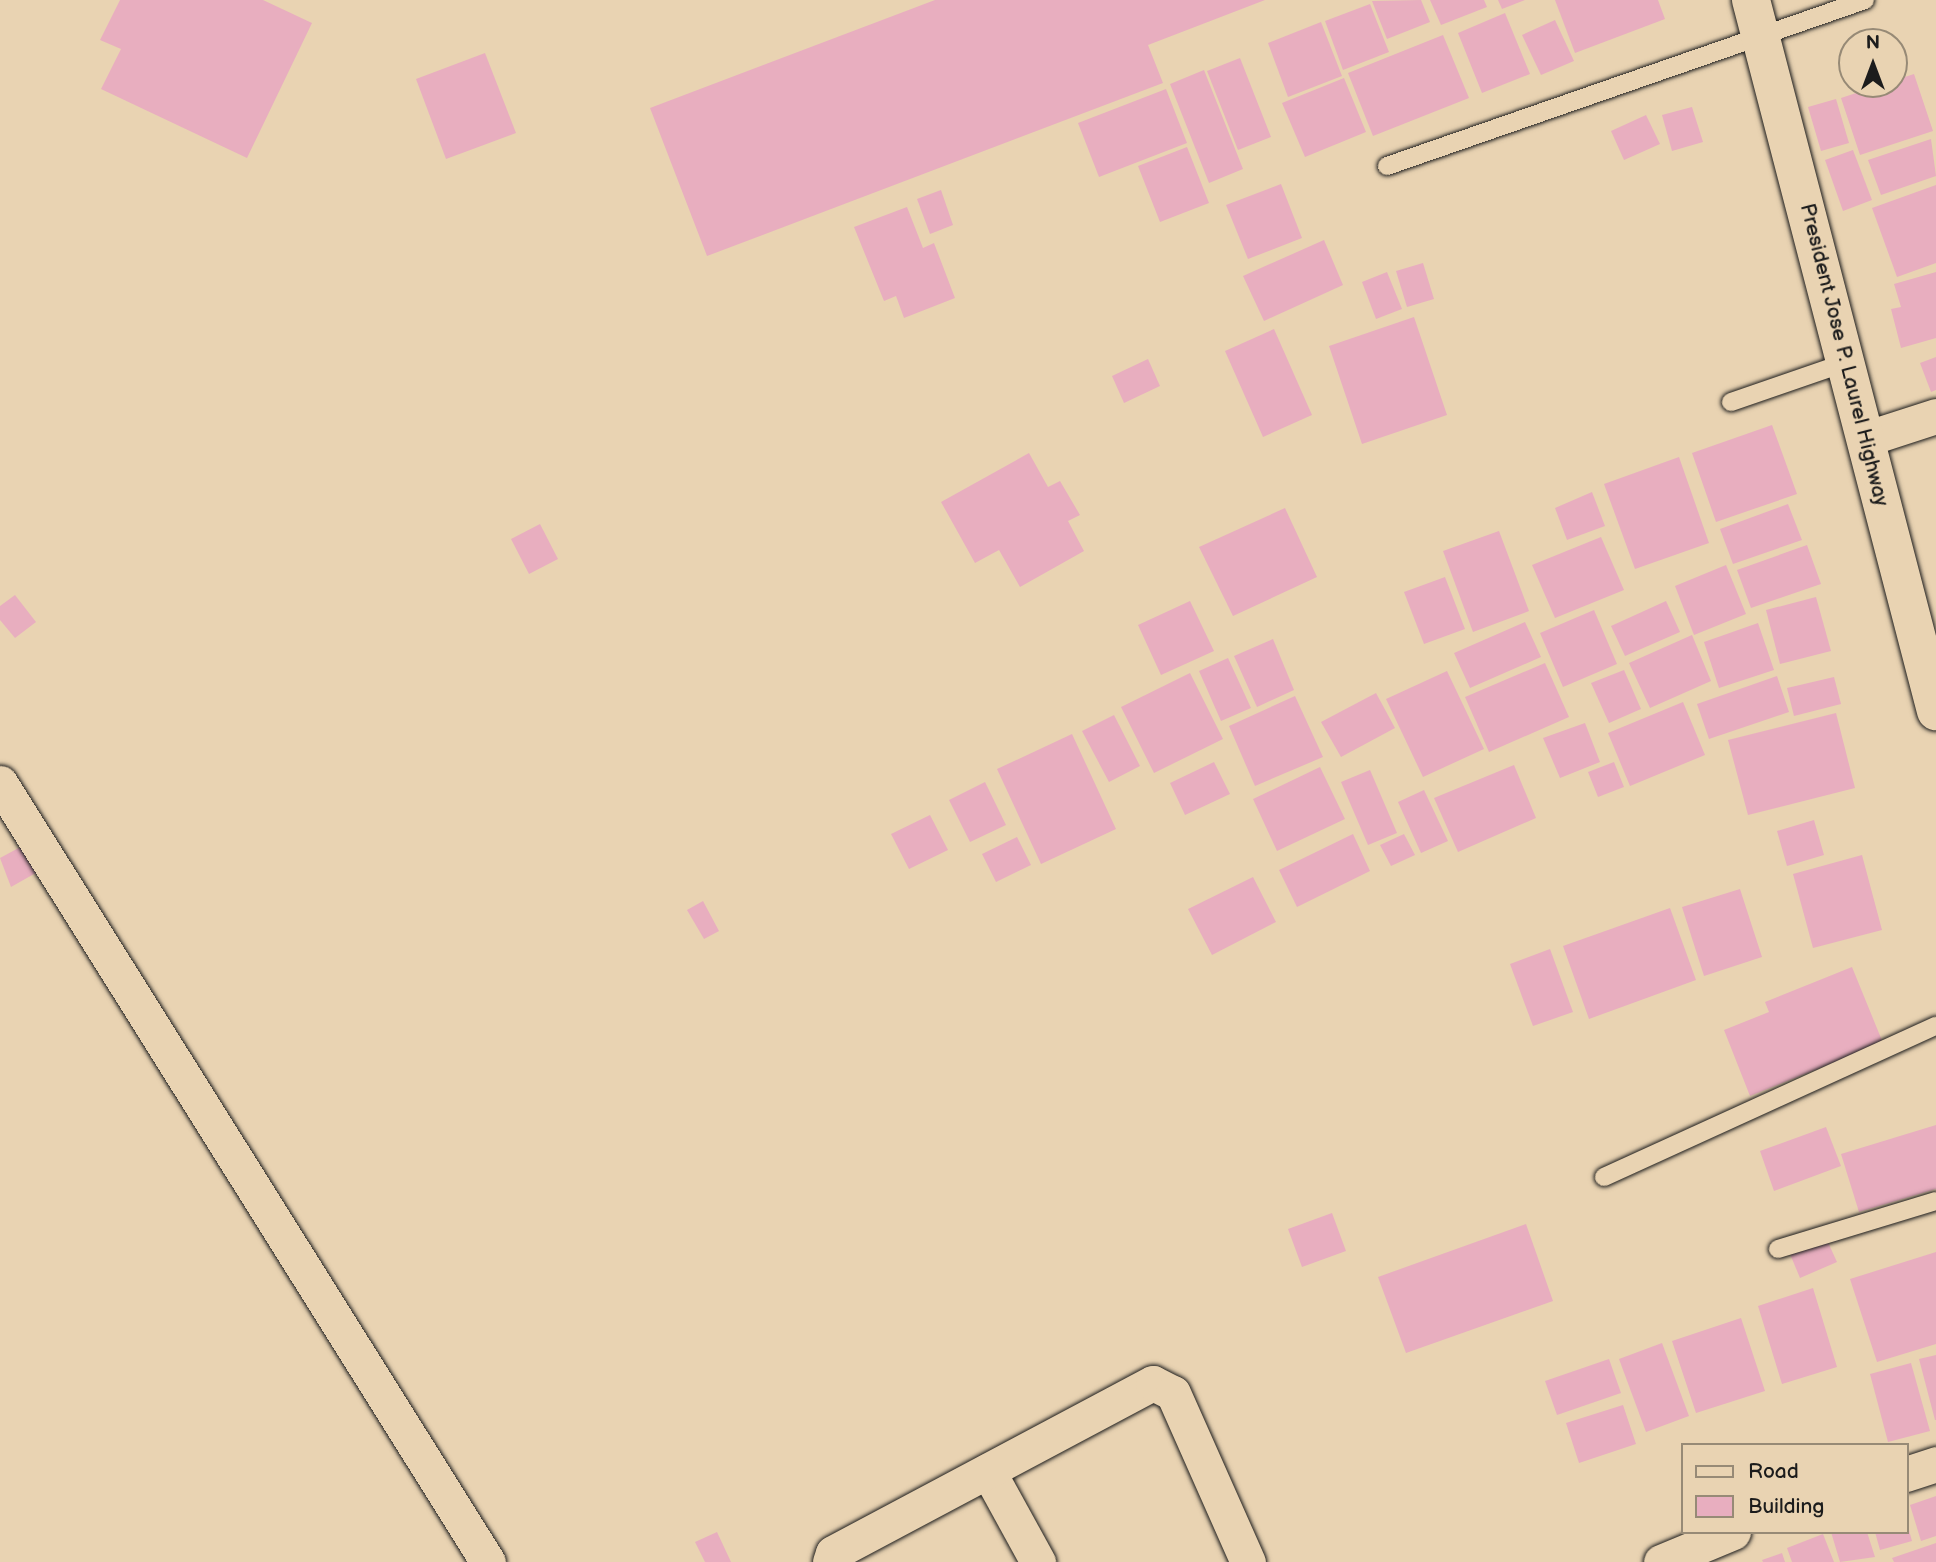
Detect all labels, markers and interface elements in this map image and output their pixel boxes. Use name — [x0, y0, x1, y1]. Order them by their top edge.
north arrow — [1838, 28, 1908, 98]
text: N — [1866, 32, 1880, 55]
street label: President Jose P. Laurel Highway — [1794, 200, 1894, 510]
legend — [1680, 1443, 1908, 1534]
text: Road — [1748, 1459, 1799, 1484]
text: Building — [1748, 1494, 1824, 1519]

